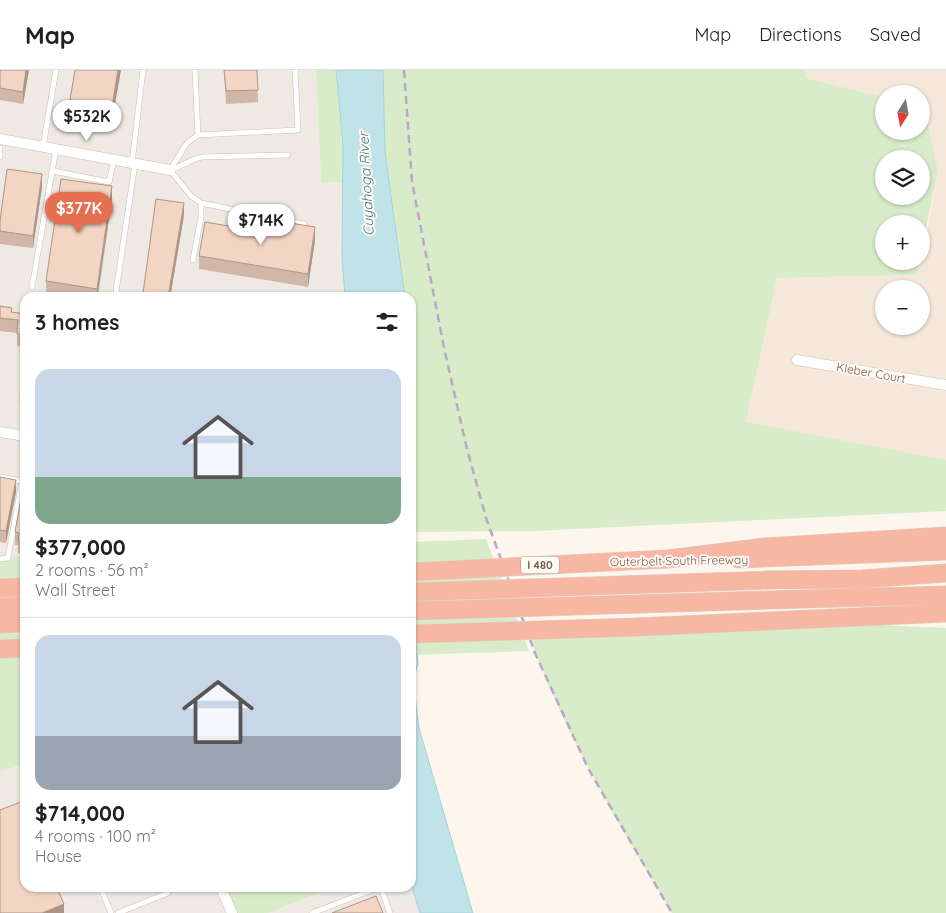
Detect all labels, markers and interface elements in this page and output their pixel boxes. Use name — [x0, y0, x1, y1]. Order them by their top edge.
text: Map — [25, 20, 75, 50]
text: Map — [694, 23, 731, 46]
text: Directions — [759, 23, 842, 46]
text: Saved — [870, 23, 921, 46]
north arrow — [875, 85, 930, 140]
map controls — [875, 85, 930, 335]
pin: $532K — [52, 100, 122, 142]
text: $532K — [64, 106, 110, 126]
water label: Cuyahoga River — [354, 130, 378, 236]
button: layers — [875, 150, 930, 205]
pin: $377K — [44, 191, 114, 234]
text: $377K — [56, 198, 102, 218]
pin: $714K — [226, 204, 296, 246]
text: $714K — [238, 210, 284, 230]
button: + — [875, 215, 930, 270]
button: − — [875, 280, 930, 335]
icon: filters — [373, 308, 401, 336]
text: 3 homes — [35, 309, 119, 335]
street label: Kleber Court — [835, 359, 907, 386]
icon: home — [173, 402, 263, 492]
text: $377,000 — [35, 534, 126, 560]
street label: Outerbelt South Freeway — [610, 552, 748, 569]
road number: I 480 — [521, 556, 559, 574]
text: 2 rooms · 56 m² — [35, 560, 149, 580]
text: Wall Street — [35, 580, 115, 600]
icon: home — [173, 667, 263, 757]
text: $714,000 — [35, 800, 125, 826]
text: 4 rooms · 100 m² — [35, 826, 156, 846]
text: House — [35, 846, 82, 866]

